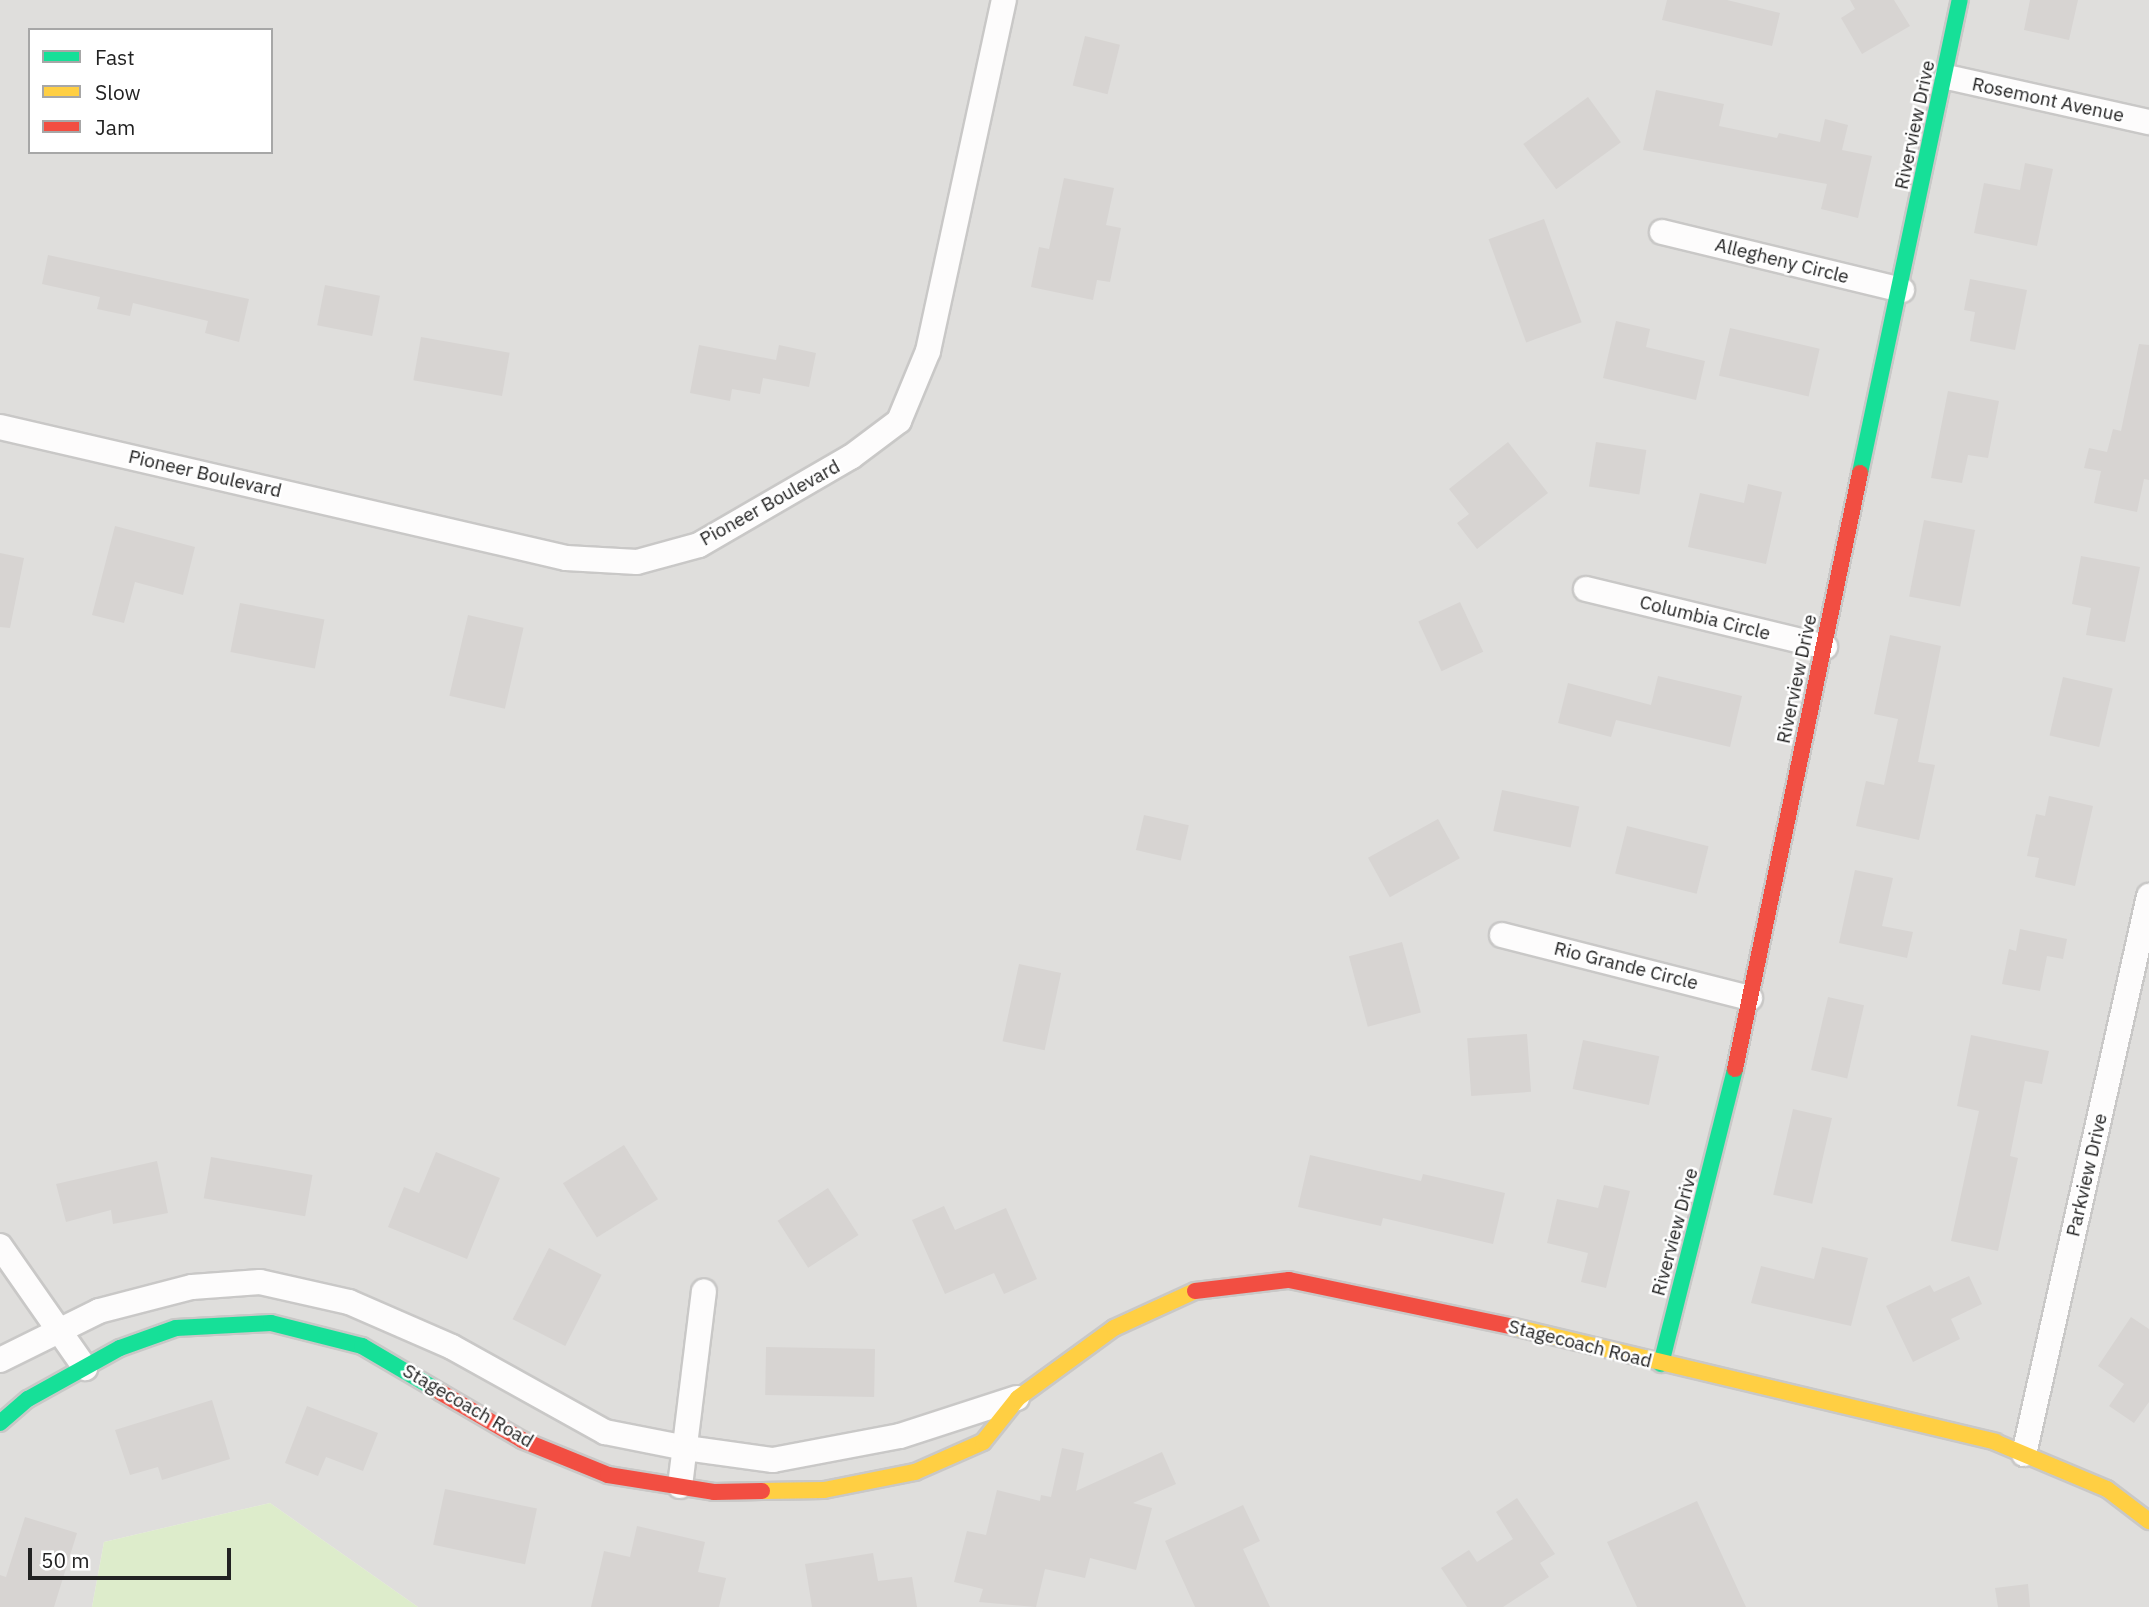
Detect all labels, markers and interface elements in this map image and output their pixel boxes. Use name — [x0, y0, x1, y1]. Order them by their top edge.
legend — [28, 28, 273, 154]
text: Fast — [95, 43, 135, 71]
street label: Riverview Drive — [1890, 58, 1940, 192]
street label: Rosemont Avenue — [1970, 73, 2126, 127]
text: Slow — [95, 78, 141, 106]
text: Jam — [95, 113, 135, 141]
street label: Allegheny Circle — [1713, 233, 1851, 289]
street label: Pioneer Boulevard — [126, 445, 284, 503]
street label: Pioneer Boulevard — [696, 455, 844, 551]
street label: Columbia Circle — [1637, 591, 1773, 645]
street label: Riverview Drive — [1772, 612, 1822, 746]
street label: Rio Grande Circle — [1552, 937, 1700, 995]
street label: Parkview Drive — [2062, 1111, 2112, 1239]
street label: Riverview Drive — [1647, 1166, 1703, 1298]
street label: Stagecoach Road — [1506, 1315, 1654, 1373]
street label: Stagecoach Road — [399, 1359, 537, 1453]
scale bar — [32, 1534, 234, 1578]
text: 50 m — [41, 1546, 90, 1574]

